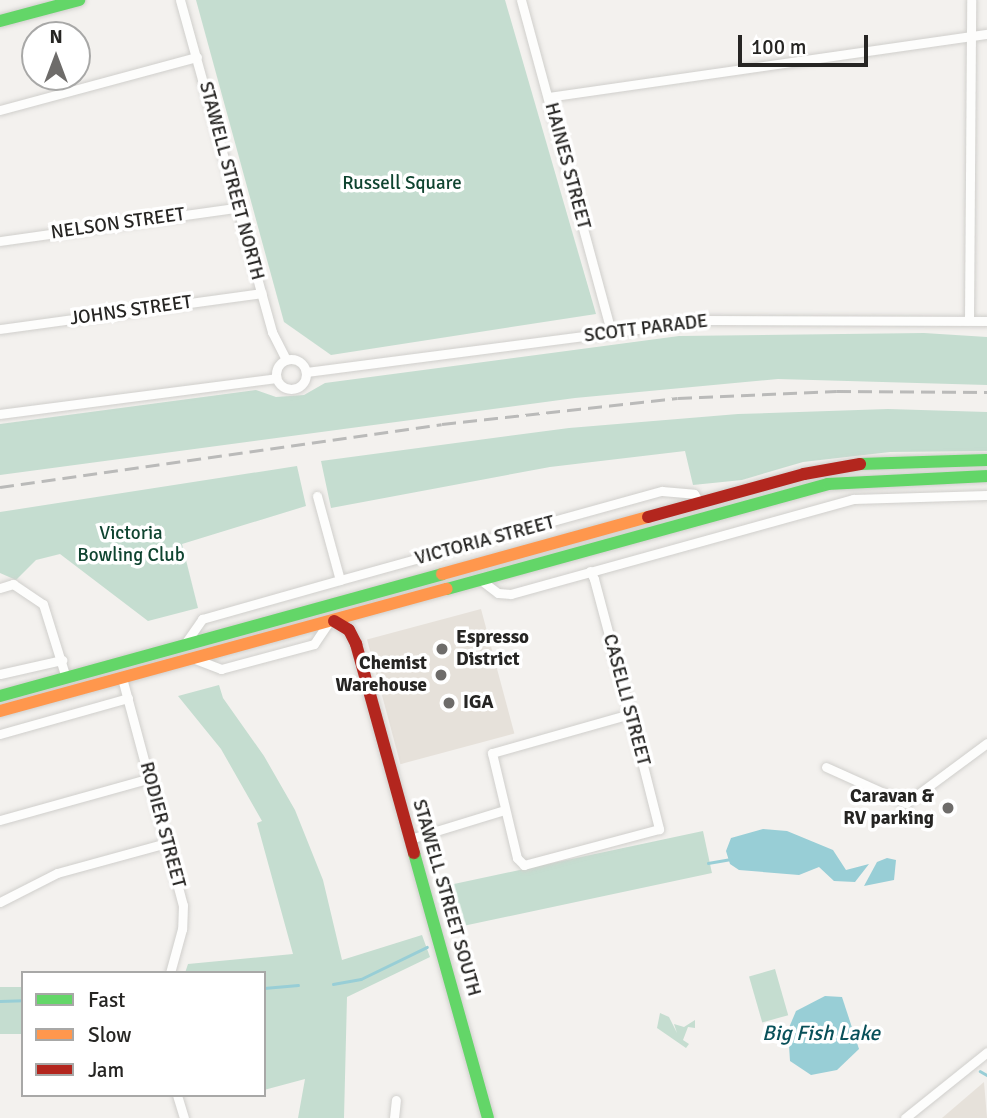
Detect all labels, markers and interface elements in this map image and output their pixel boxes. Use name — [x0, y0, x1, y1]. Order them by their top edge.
north arrow — [21, 21, 91, 91]
scale bar — [742, 21, 872, 65]
text: N — [49, 25, 63, 49]
text: 100 m — [751, 34, 806, 60]
street label: STAWELL STREET NORTH — [194, 79, 268, 283]
street label: HAINES STREET — [539, 100, 595, 232]
park label: Russell Square — [342, 173, 462, 195]
street label: NELSON STREET — [50, 203, 186, 245]
street label: JOHNS STREET — [69, 291, 193, 331]
street label: SCOTT PARADE — [583, 310, 709, 348]
street label: VICTORIA STREET — [413, 511, 557, 571]
park label: Victoria Bowling Club — [77, 523, 185, 567]
place label: Espresso District — [456, 627, 529, 671]
street label: CASELLI STREET — [597, 632, 655, 768]
marker: Espresso District — [434, 641, 450, 657]
place label: Chemist Warehouse — [335, 653, 427, 697]
marker: Chemist Warehouse — [433, 667, 449, 683]
place label: IGA — [463, 692, 494, 714]
marker: IGA — [441, 695, 457, 711]
street label: RODIER STREET — [134, 759, 190, 891]
place label: Caravan & RV parking — [843, 786, 934, 830]
street label: STAWELL STREET SOUTH — [407, 797, 485, 999]
marker: Caravan & RV parking — [940, 800, 956, 816]
legend — [21, 971, 266, 1097]
text: Fast — [88, 987, 125, 1013]
water label: Big Fish Lake — [762, 1020, 880, 1046]
text: Slow — [88, 1022, 132, 1048]
text: Jam — [88, 1057, 124, 1083]

